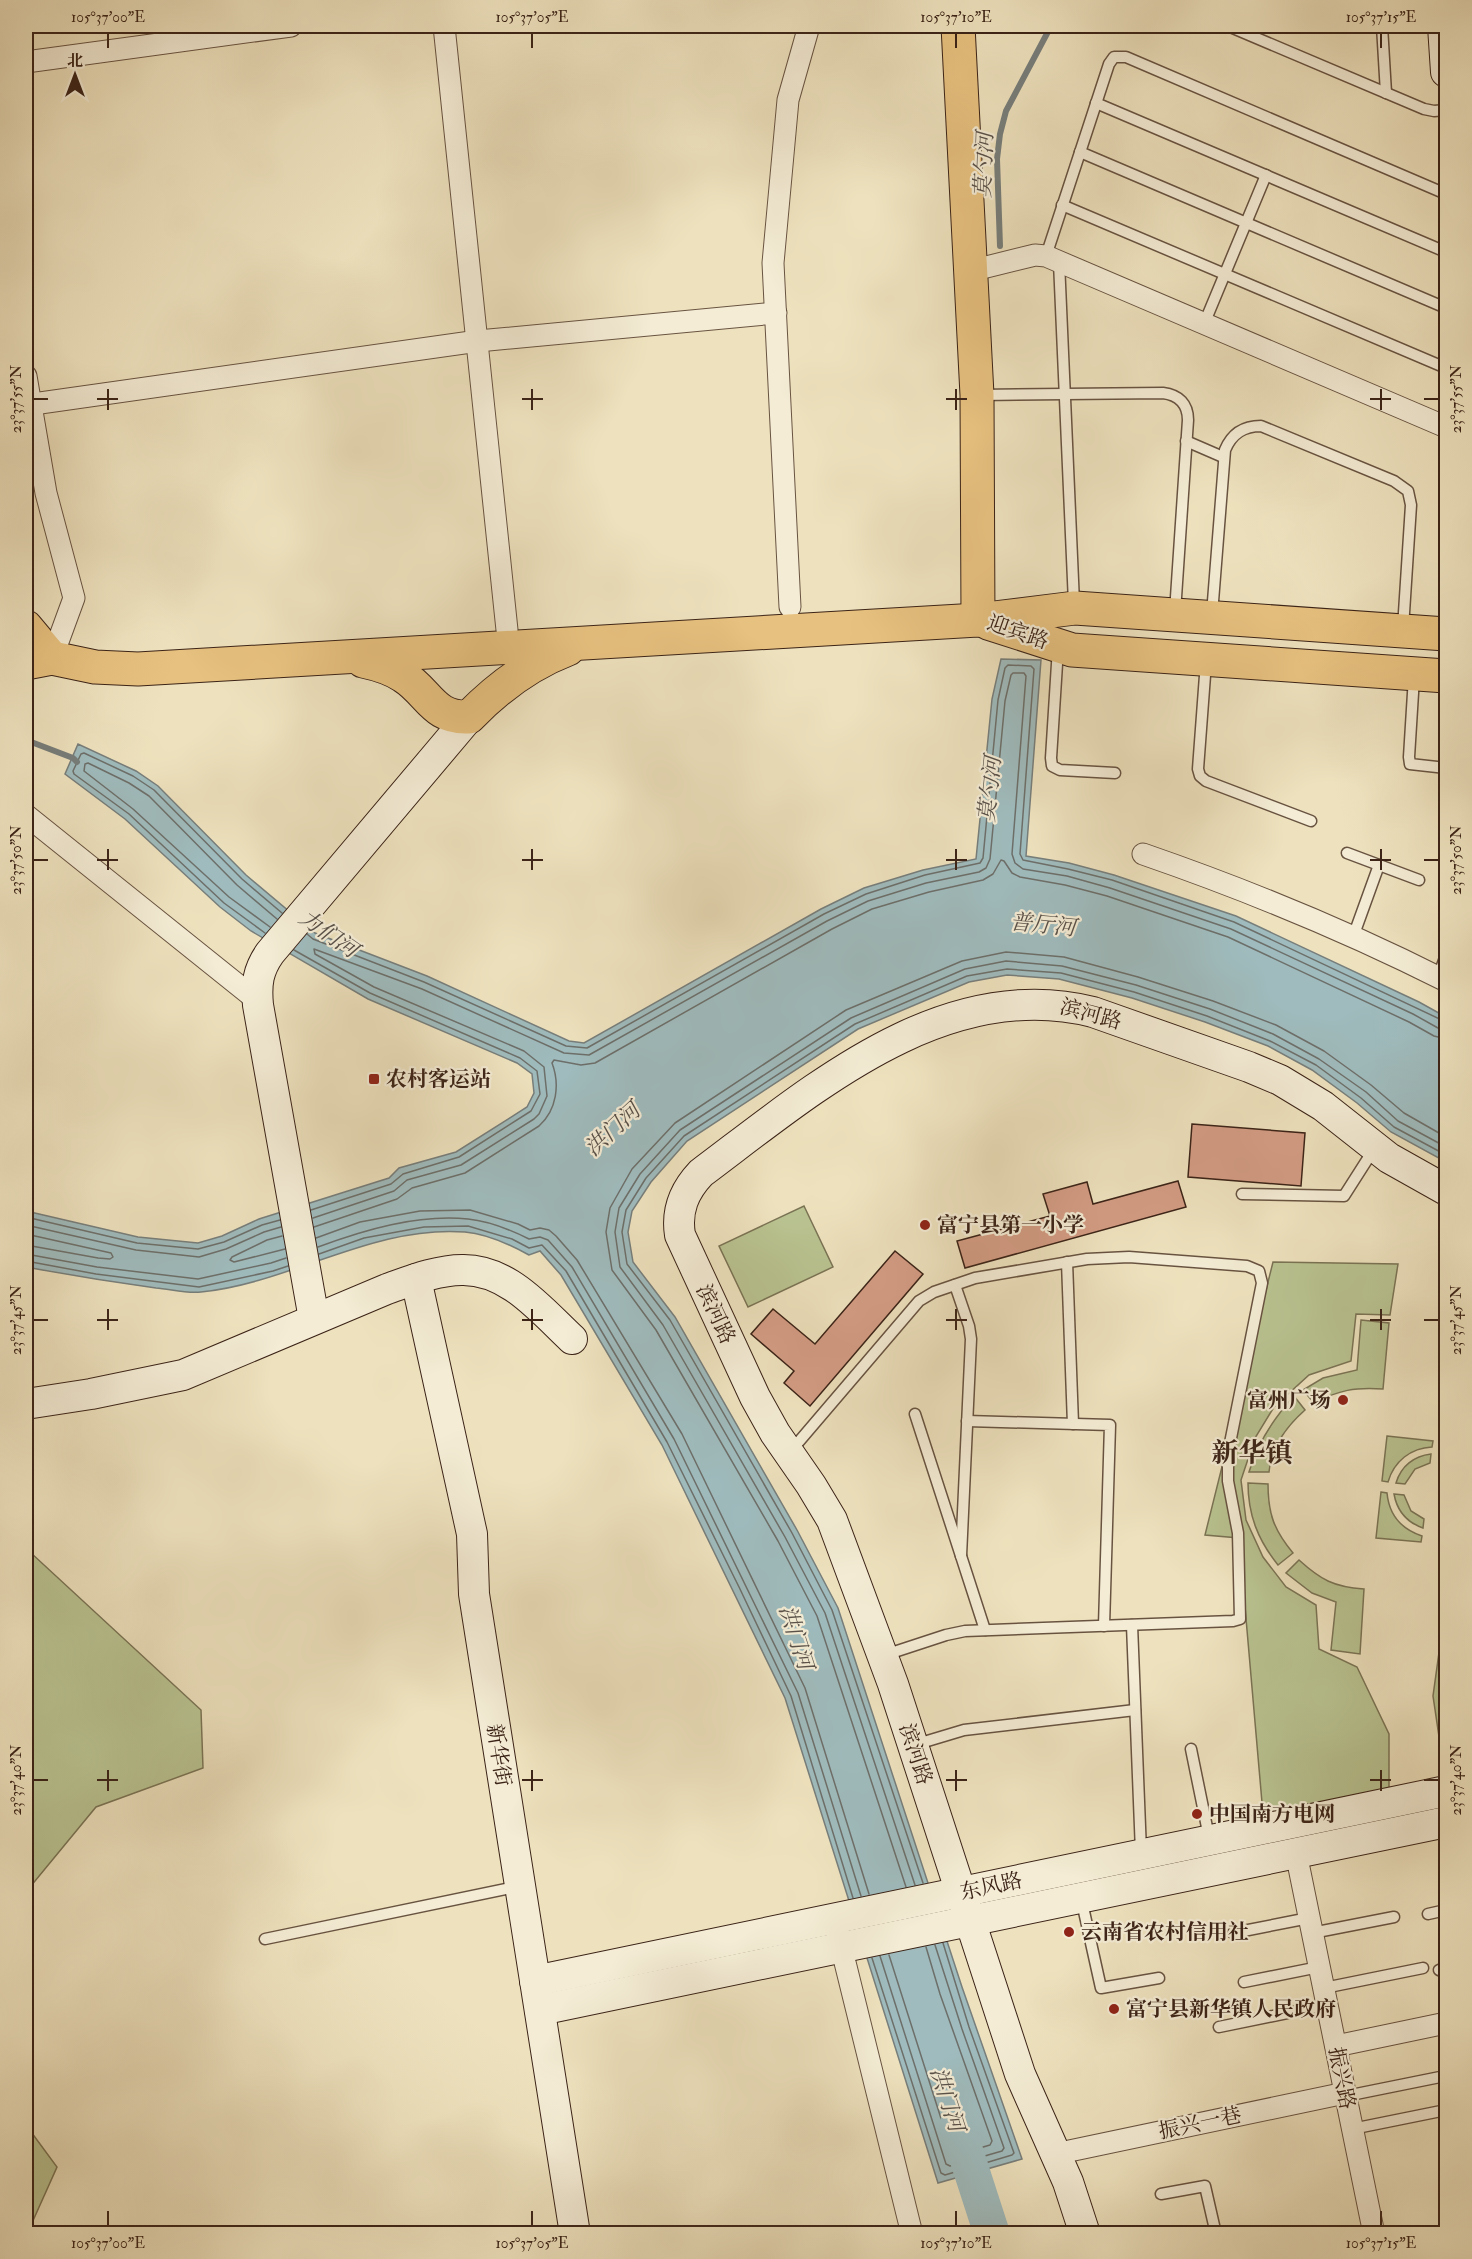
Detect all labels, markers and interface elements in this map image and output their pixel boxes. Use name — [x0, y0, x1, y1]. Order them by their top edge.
text: 105°37'00"E — [71, 8, 145, 27]
text: 105°37'05"E — [496, 8, 569, 27]
text: 105°37'10"E — [920, 8, 992, 27]
text: 105°37'15"E — [1346, 8, 1416, 27]
north arrow — [45, 45, 105, 105]
text: 北 — [67, 51, 83, 71]
water label: 莫勺河 — [969, 128, 999, 199]
text: 23°37'55"N — [7, 364, 26, 433]
text: 23°37'55"N — [1447, 364, 1466, 433]
street label: 迎宾路 — [984, 609, 1052, 655]
water label: 莫勺河 — [973, 751, 1008, 823]
text: 23°37'50"N — [7, 825, 26, 895]
text: 23°37'50"N — [1447, 825, 1466, 895]
water label: 力们河 — [293, 903, 367, 967]
water label: 普厅河 — [1009, 908, 1081, 943]
street label: 滨河路 — [1057, 993, 1125, 1036]
place label: 农村客运站 — [386, 1066, 491, 1093]
marker: 农村客运站 — [367, 1072, 381, 1086]
water label: 洪门河 — [579, 1094, 649, 1162]
place label: 富宁县第一小学 — [937, 1212, 1084, 1239]
marker: 富宁县第一小学 — [918, 1218, 932, 1232]
street label: 滨河路 — [690, 1280, 741, 1348]
text: 23°37'45"N — [7, 1285, 26, 1355]
text: 23°37'45"N — [1447, 1285, 1466, 1355]
place label: 富州广场 — [1247, 1387, 1331, 1414]
marker: 富州广场 — [1336, 1393, 1350, 1407]
district label: 新华镇 — [1212, 1437, 1293, 1470]
water label: 洪门河 — [773, 1602, 821, 1677]
street label: 滨河路 — [893, 1720, 938, 1788]
street label: 新华街 — [480, 1722, 517, 1788]
text: 23°37'40"N — [7, 1744, 26, 1815]
text: 23°37'40"N — [1447, 1744, 1466, 1815]
place label: 中国南方电网 — [1209, 1801, 1335, 1828]
marker: 中国南方电网 — [1190, 1807, 1204, 1821]
street label: 东风路 — [957, 1867, 1025, 1906]
place label: 云南省农村信用社 — [1081, 1919, 1249, 1946]
marker: 云南省农村信用社 — [1062, 1925, 1076, 1939]
place label: 富宁县新华镇人民政府 — [1126, 1996, 1336, 2023]
marker: 富宁县新华镇人民政府 — [1107, 2002, 1121, 2016]
street label: 振兴路 — [1322, 2045, 1361, 2112]
water label: 洪门河 — [924, 2064, 972, 2139]
street label: 振兴一巷 — [1156, 2102, 1244, 2145]
text: 105°37'00"E — [71, 2234, 145, 2253]
text: 105°37'05"E — [496, 2234, 569, 2253]
text: 105°37'10"E — [920, 2234, 992, 2253]
text: 105°37'15"E — [1346, 2234, 1416, 2253]

